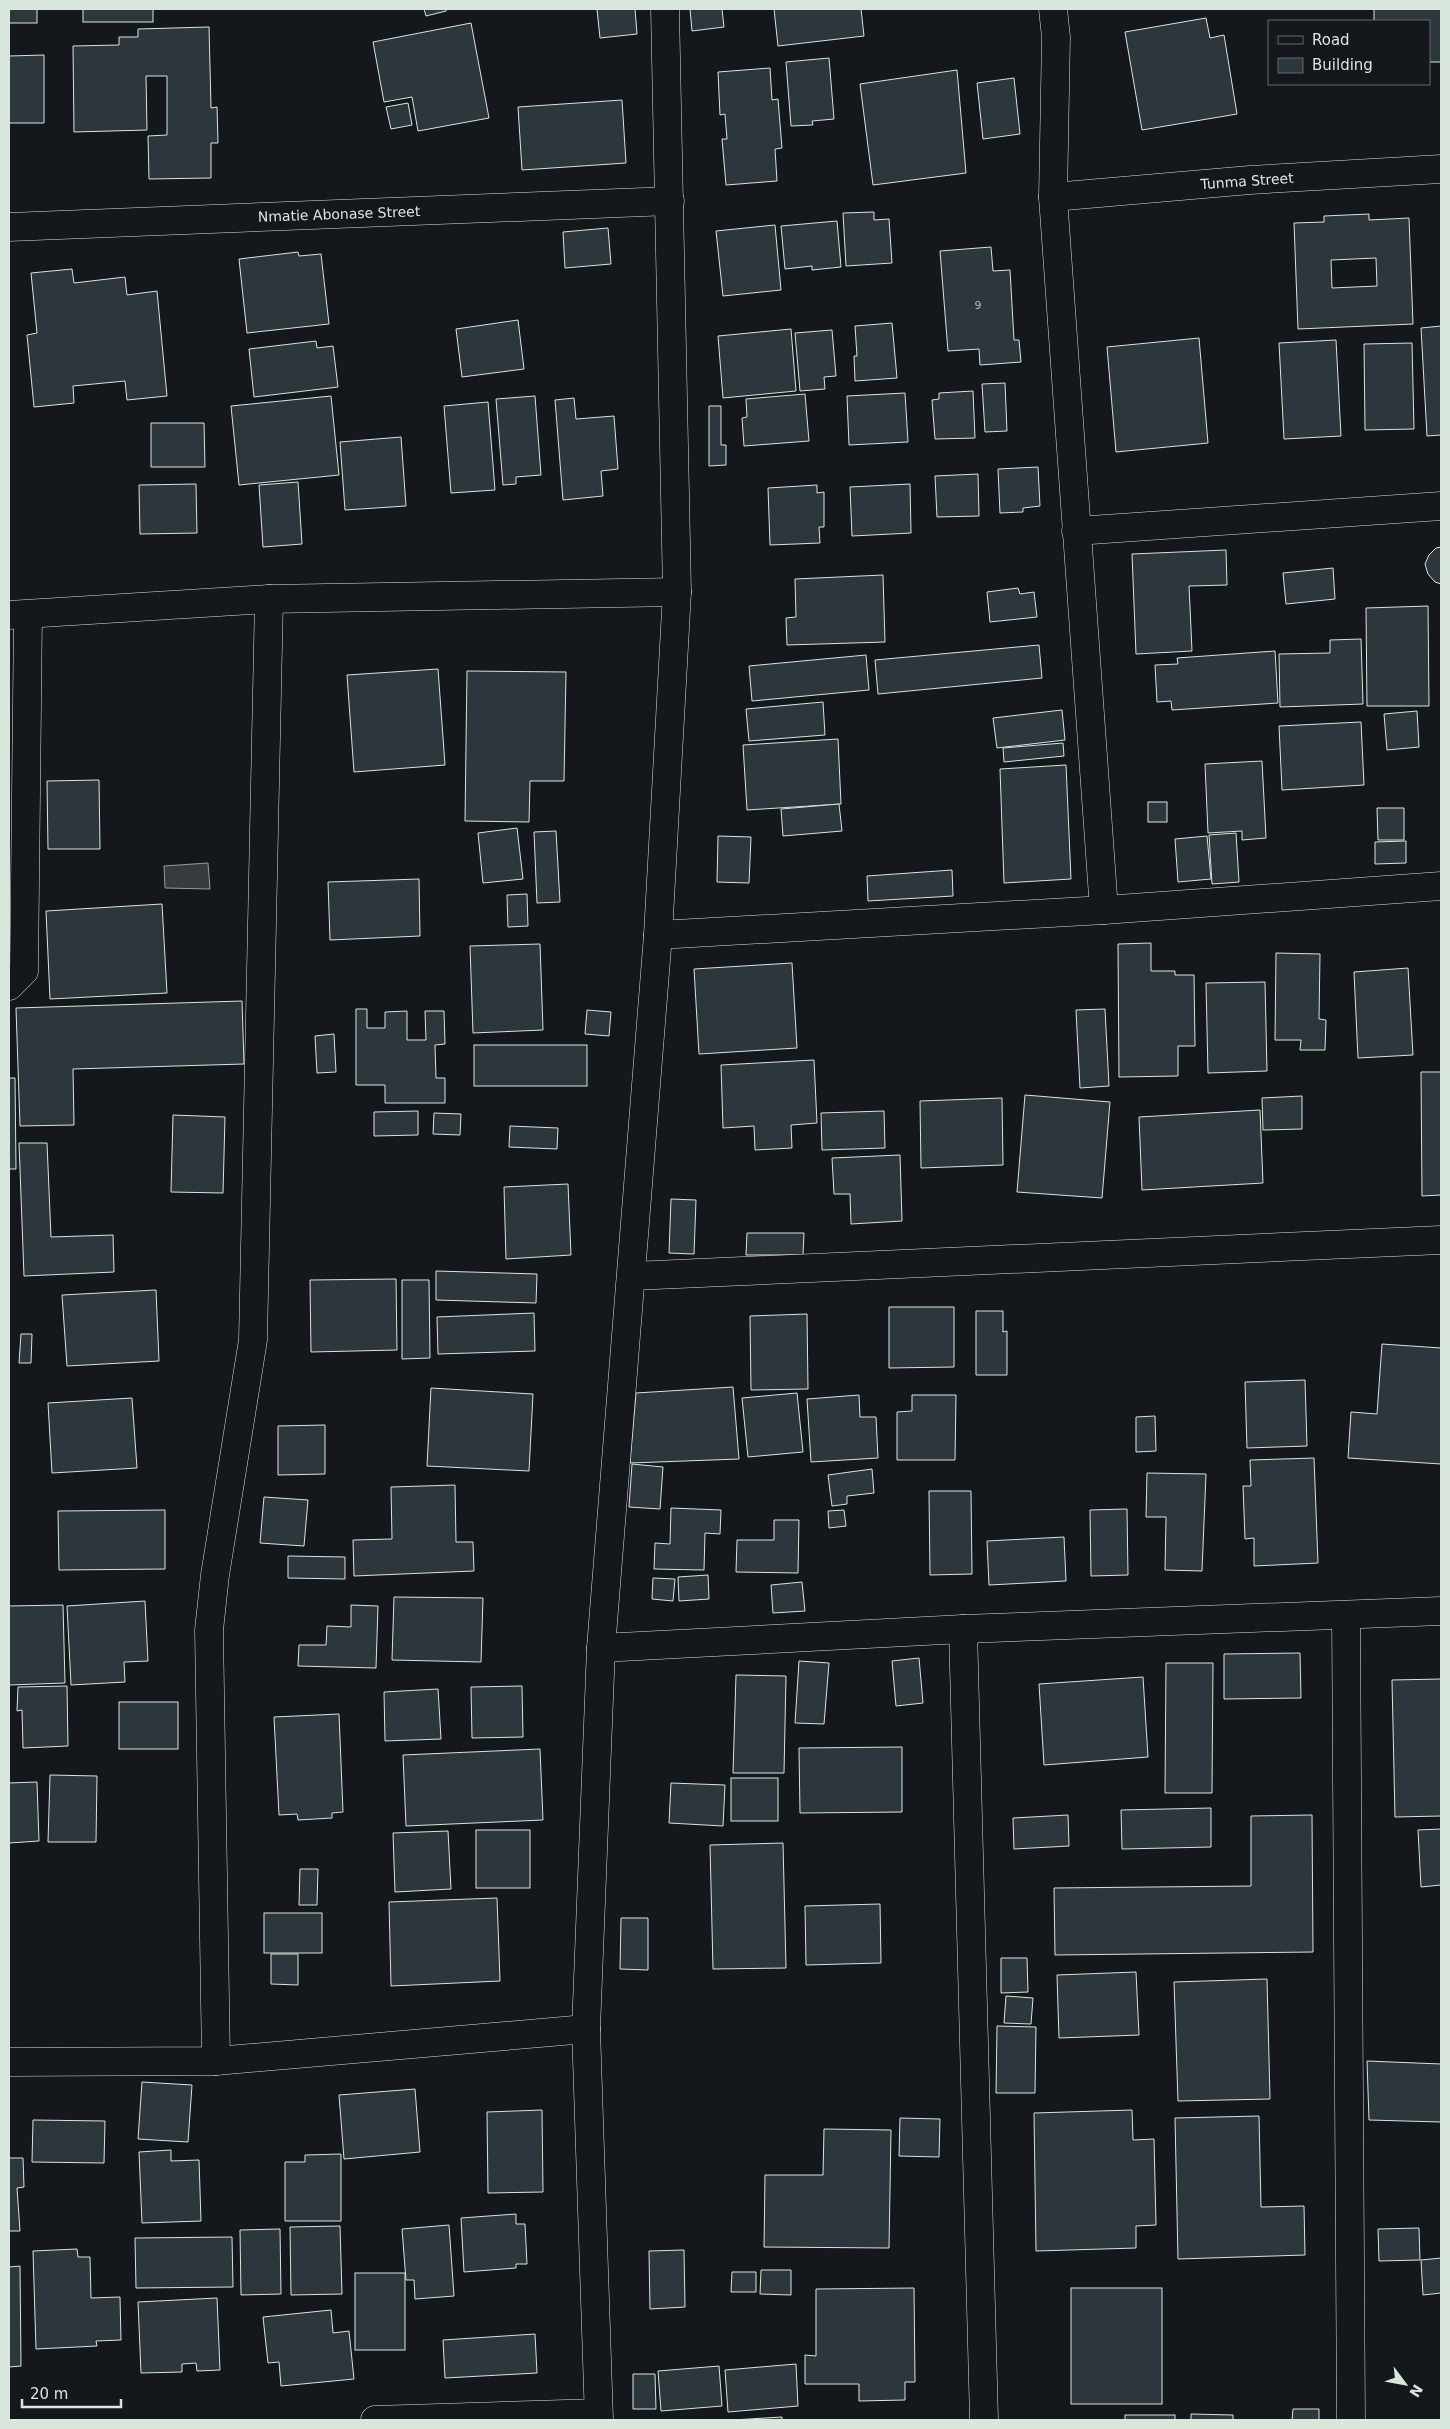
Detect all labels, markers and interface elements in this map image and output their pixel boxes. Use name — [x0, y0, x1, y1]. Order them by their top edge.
legend — [1268, 20, 1430, 85]
text: Road — [1312, 31, 1350, 49]
text: Building — [1312, 56, 1373, 74]
street label: Tunma Street — [1199, 170, 1295, 192]
street label: Nmatie Abonase Street — [258, 203, 421, 225]
house number: 9 — [975, 299, 982, 312]
north arrow — [1380, 2359, 1430, 2409]
scale bar — [22, 2376, 121, 2408]
text: N — [1406, 2382, 1426, 2400]
text: 20 m — [30, 2385, 68, 2403]

